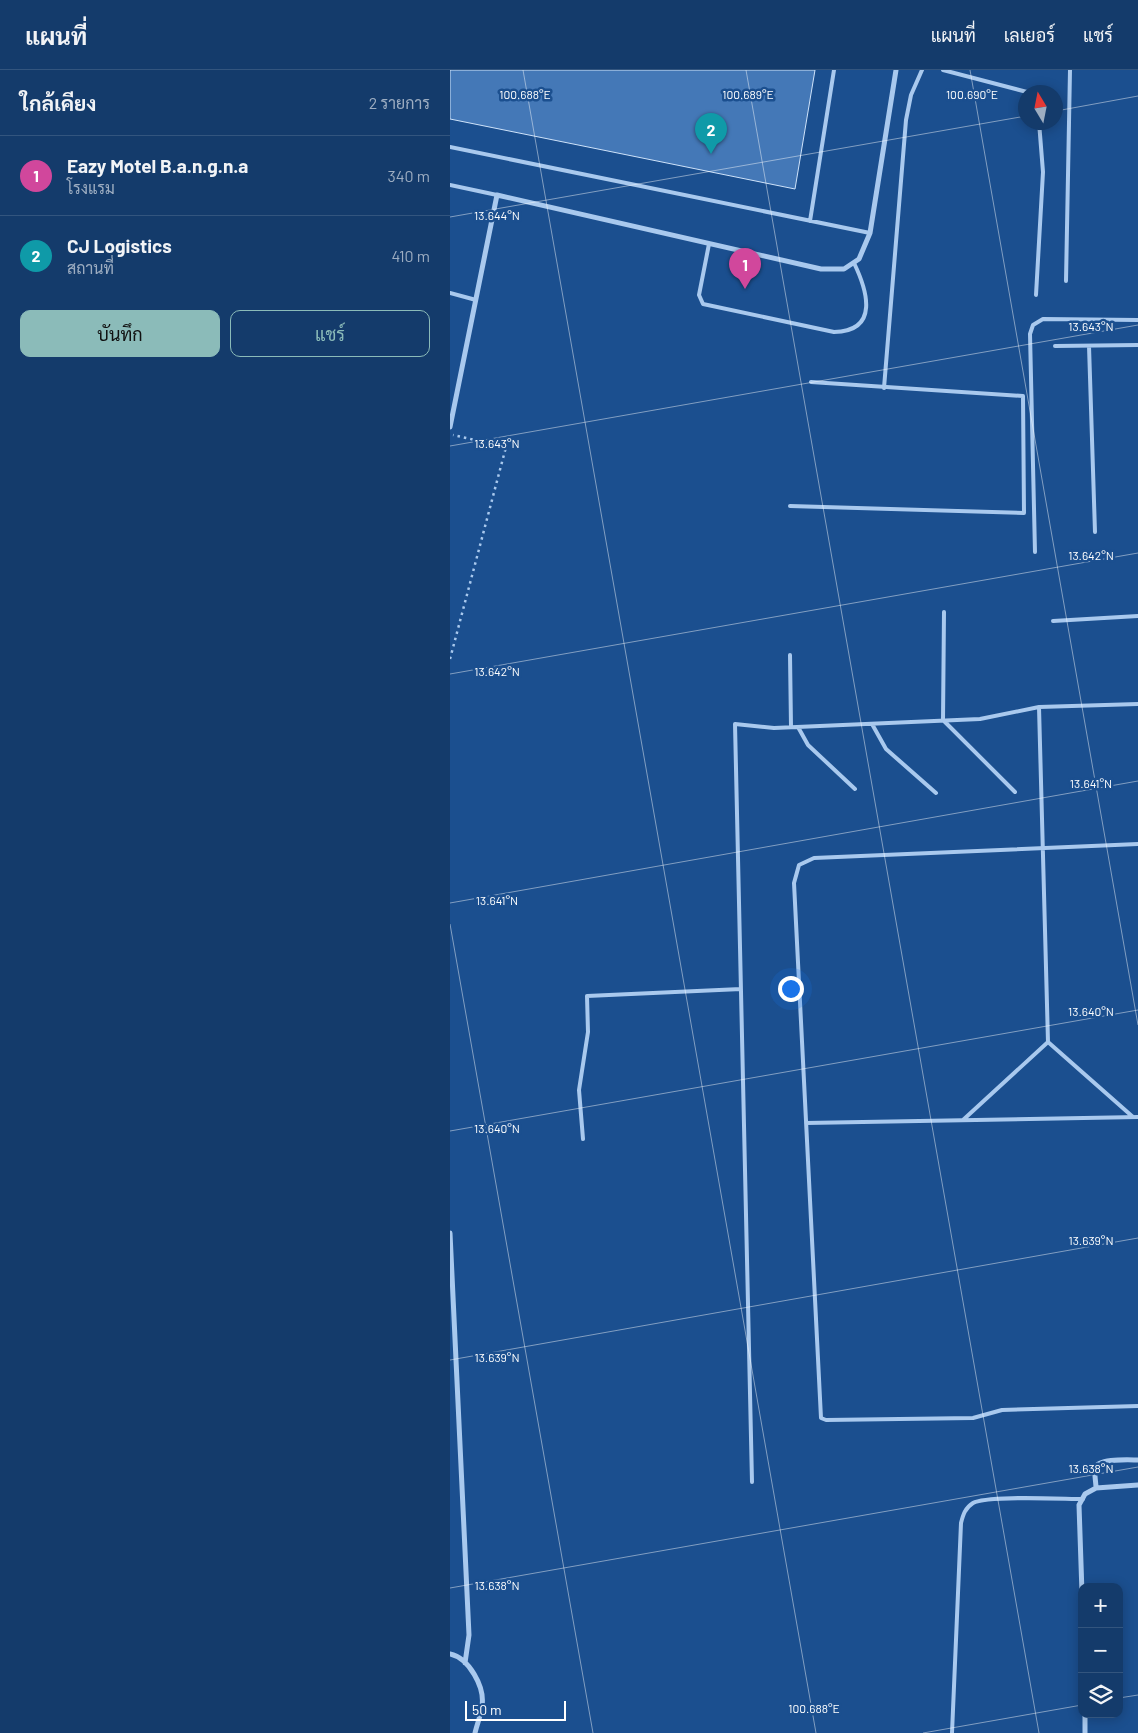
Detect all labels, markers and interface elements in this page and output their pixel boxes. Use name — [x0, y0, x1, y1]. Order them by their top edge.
text: แผนที่ — [25, 21, 87, 50]
text: แผนที่ — [931, 24, 976, 46]
text: เลเยอร์ — [1004, 24, 1055, 46]
text: แชร์ — [1083, 24, 1113, 46]
north arrow — [1018, 85, 1063, 130]
text: 100.688°E — [499, 87, 551, 101]
text: 100.689°E — [722, 87, 774, 101]
text: 100.690°E — [946, 87, 998, 101]
text: ใกล้เคียง — [20, 90, 96, 115]
text: 2 รายการ — [369, 93, 430, 112]
pin: 2 — [695, 113, 727, 154]
text: Eazy Motel B.a.n.g.n.a — [67, 154, 248, 177]
text: 1 — [33, 166, 39, 185]
text: 340 m — [387, 166, 430, 185]
text: โรงแรม — [67, 178, 115, 197]
text: 13.644°N — [474, 208, 520, 222]
text: CJ Logistics — [67, 234, 172, 257]
text: 2 — [32, 246, 40, 265]
text: 410 m — [392, 246, 430, 265]
pin: 1 — [729, 248, 761, 289]
text: สถานที่ — [67, 258, 114, 277]
button: บันทึก — [20, 310, 220, 357]
button: แชร์ — [230, 310, 430, 357]
text: 13.643°N — [1068, 319, 1114, 333]
text: 13.643°N — [474, 436, 520, 450]
text: 13.642°N — [1068, 548, 1114, 562]
text: 13.642°N — [474, 664, 520, 678]
text: 13.641°N — [1070, 776, 1112, 790]
text: 13.641°N — [476, 893, 518, 907]
your location — [778, 976, 804, 1002]
text: 13.640°N — [1068, 1004, 1114, 1018]
text: 13.640°N — [474, 1121, 520, 1135]
text: 13.639°N — [1068, 1233, 1114, 1247]
text: 13.639°N — [474, 1350, 520, 1364]
text: 13.638°N — [1068, 1461, 1114, 1475]
text: 13.638°N — [474, 1578, 520, 1592]
map controls — [1078, 1583, 1123, 1718]
button: + — [1078, 1583, 1123, 1628]
button: − — [1078, 1628, 1123, 1673]
button: layers — [1078, 1673, 1123, 1718]
scale bar — [465, 1698, 566, 1721]
text: 50 m — [472, 1701, 501, 1718]
text: 100.688°E — [788, 1701, 840, 1715]

